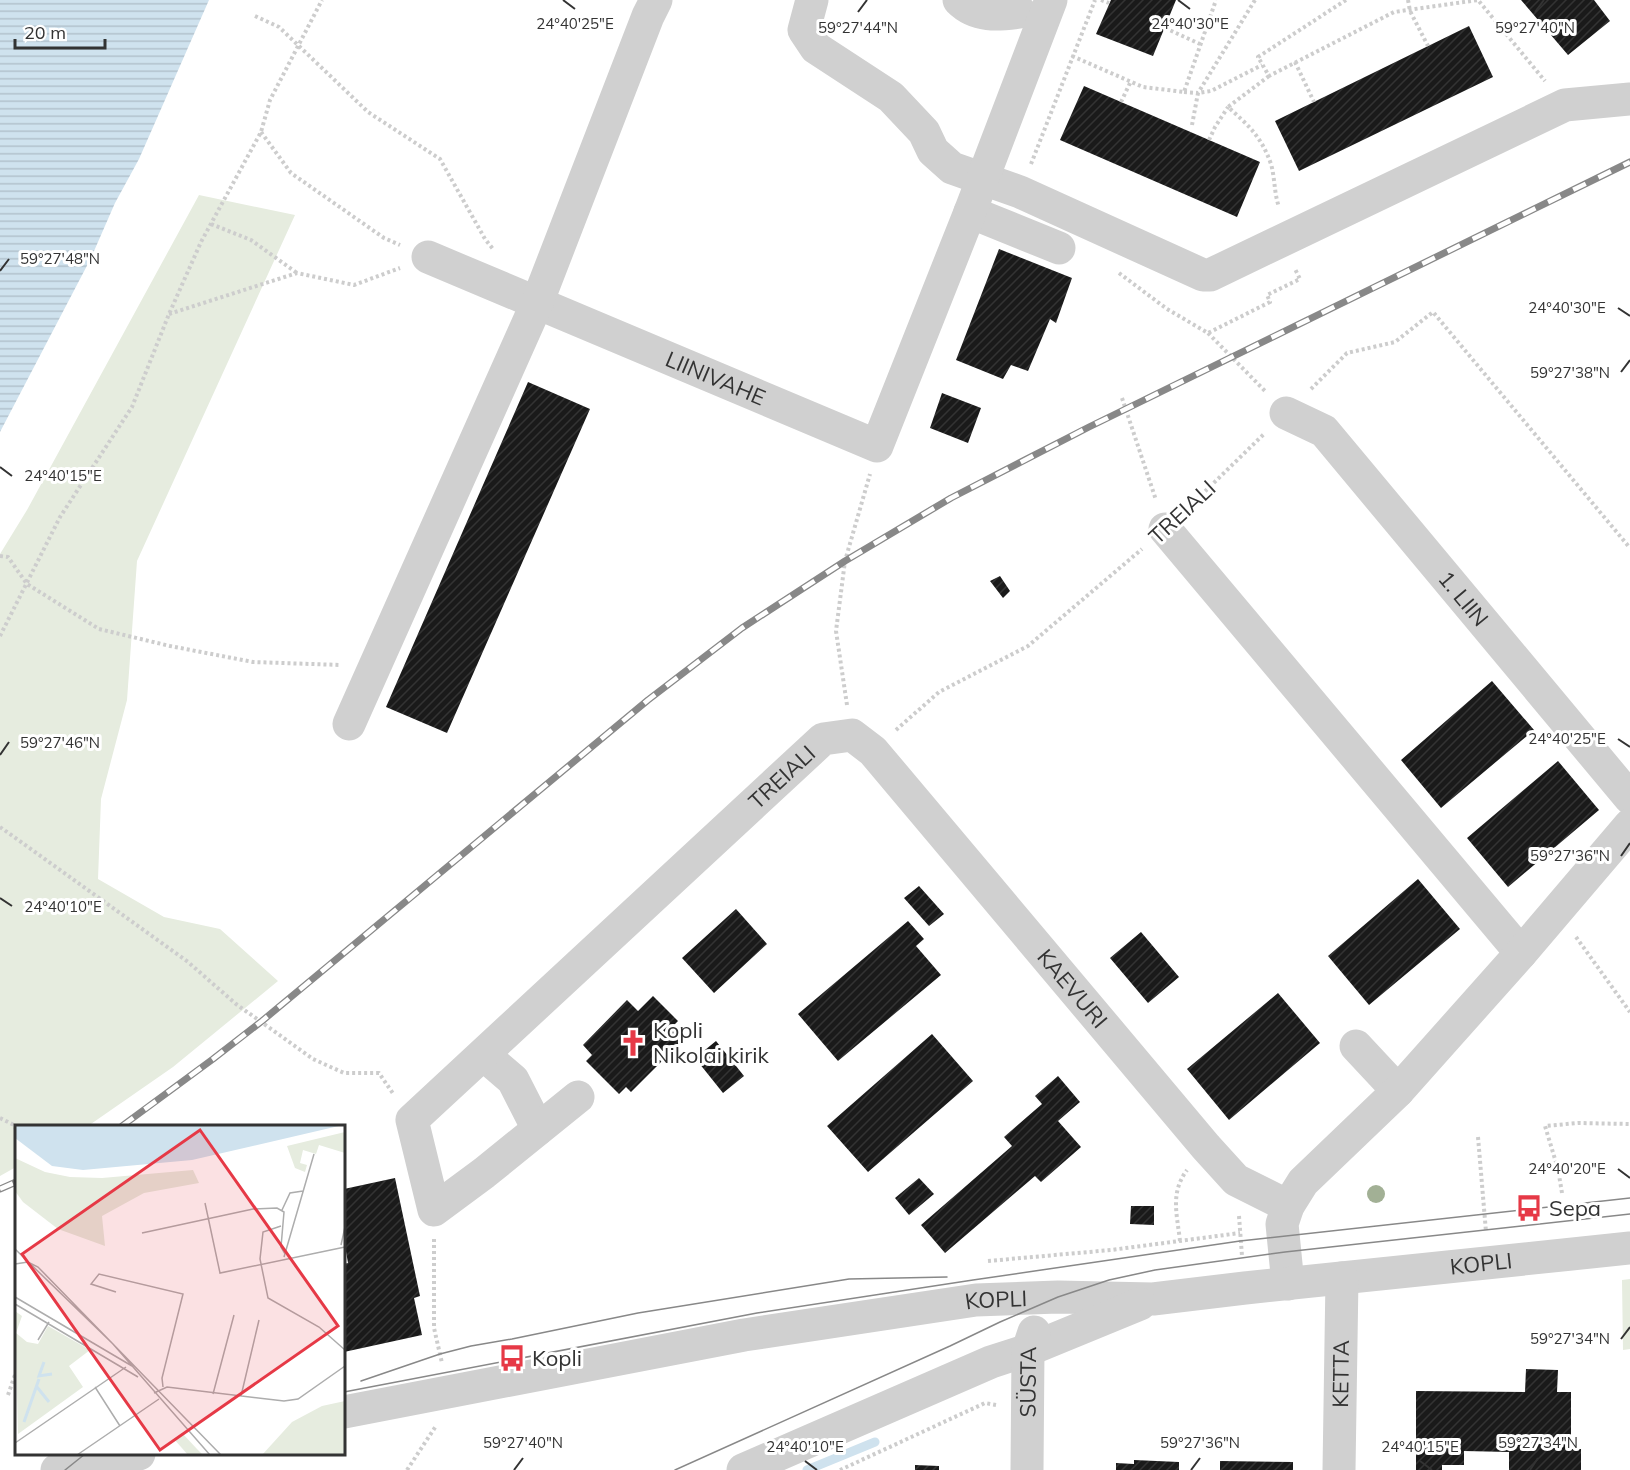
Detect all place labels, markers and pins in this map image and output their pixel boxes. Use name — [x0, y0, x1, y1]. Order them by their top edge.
place label: Kopli Nikolai kirik — [653, 1016, 769, 1069]
church icon: Kopli Nikolai kirik — [618, 1028, 648, 1058]
bus stop icon: Sepa — [1514, 1193, 1544, 1223]
place label: Sepa — [1549, 1194, 1601, 1222]
bus stop icon: Kopli — [497, 1343, 527, 1373]
place label: Kopli — [532, 1344, 582, 1372]

